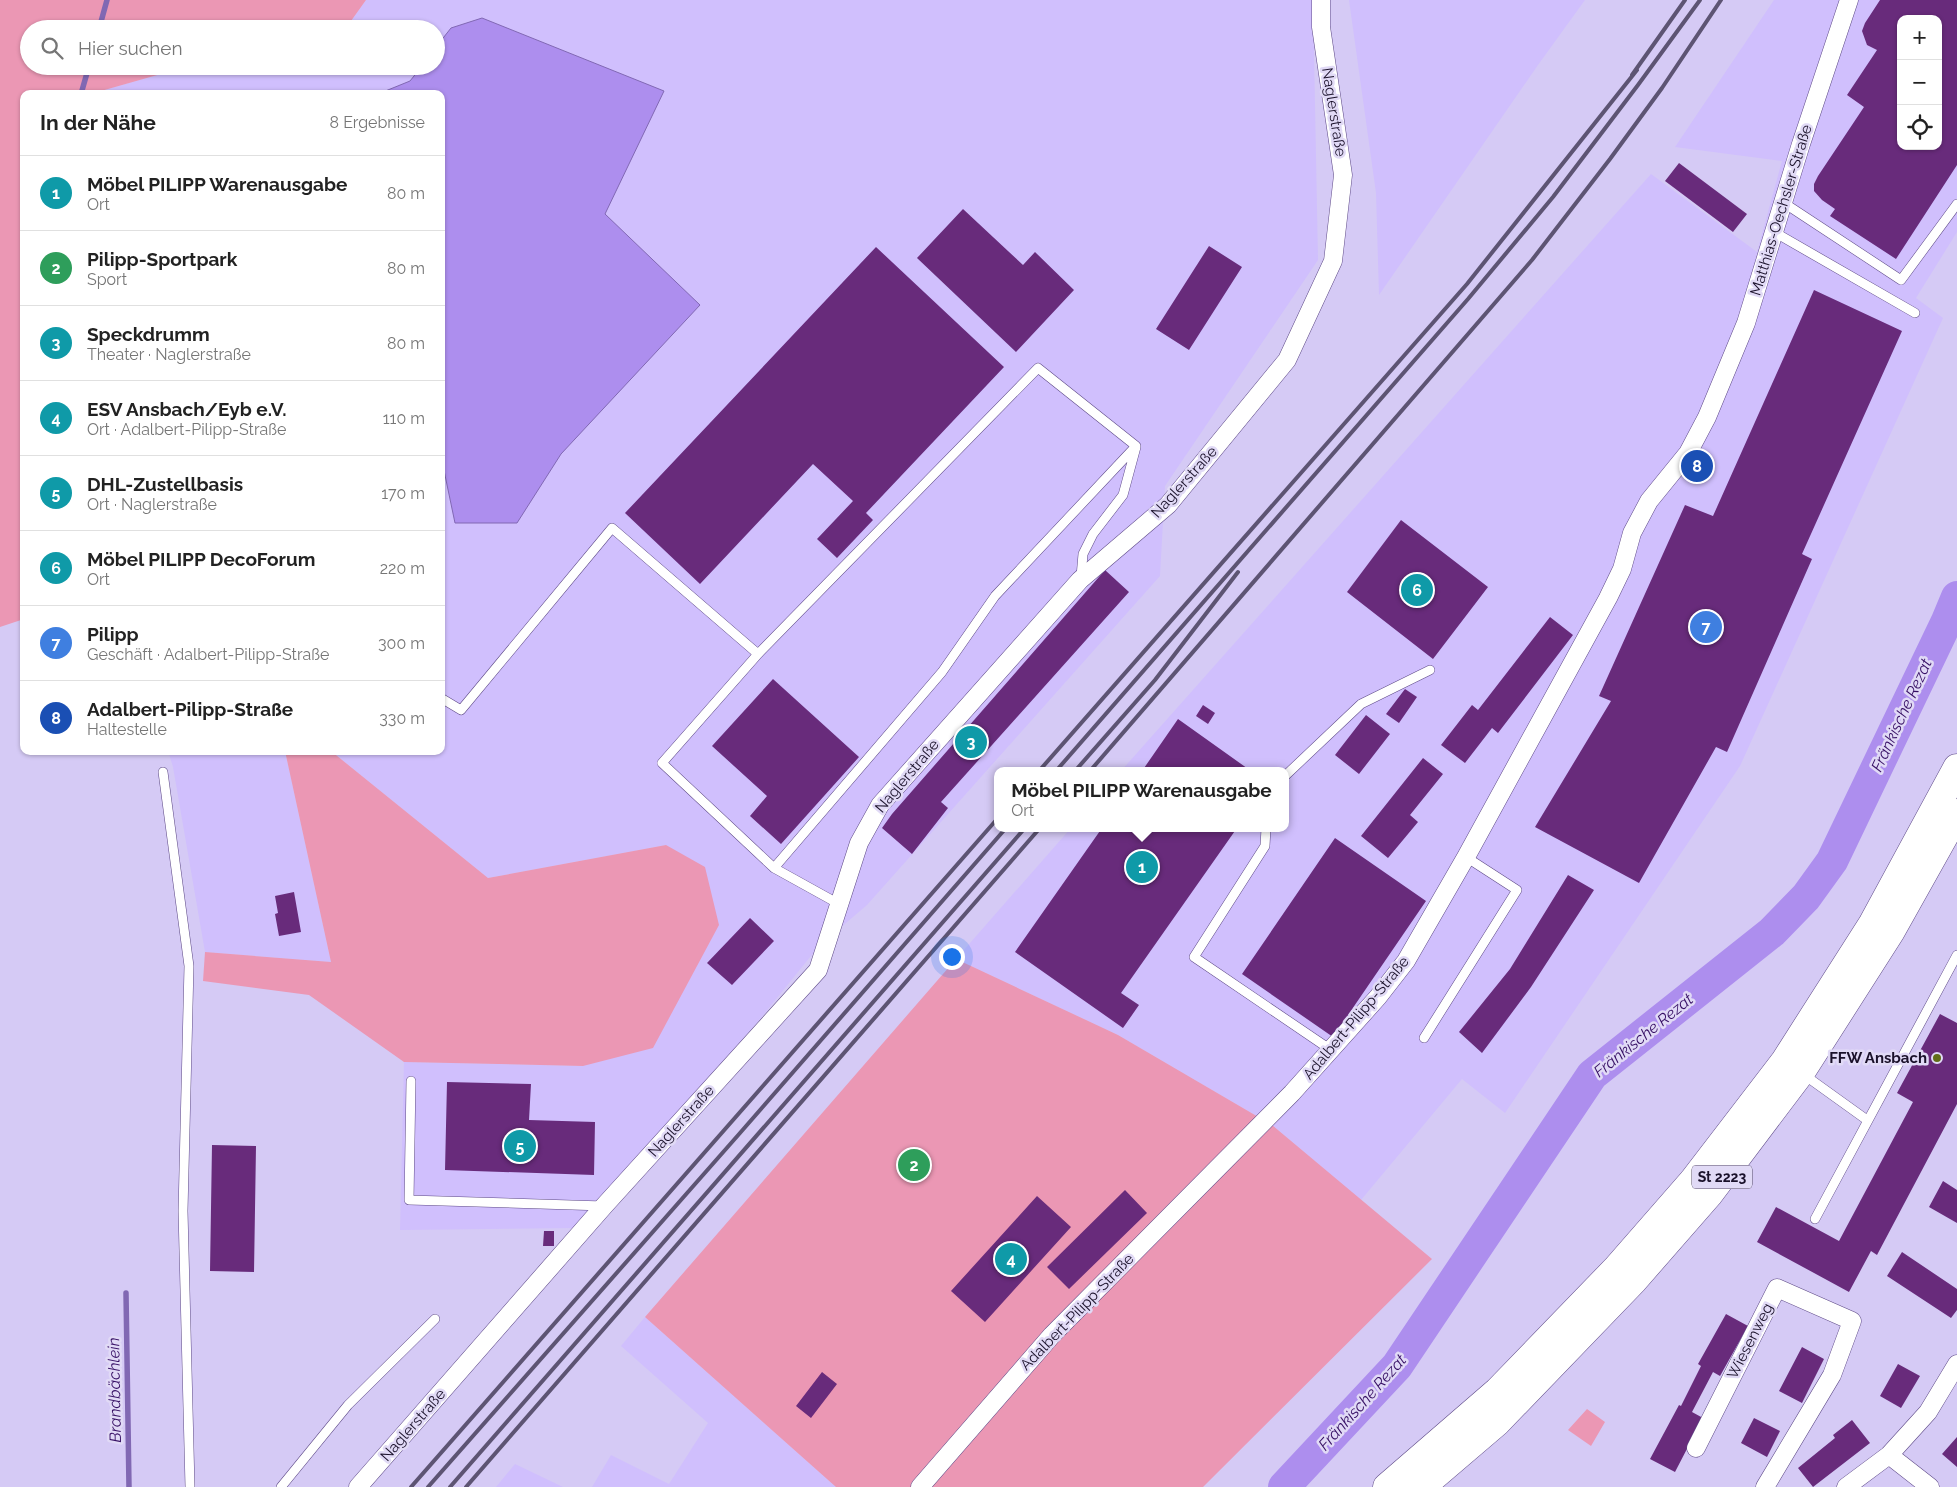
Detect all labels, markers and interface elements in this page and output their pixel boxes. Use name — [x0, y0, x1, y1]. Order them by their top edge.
map controls — [1897, 15, 1942, 150]
button: + — [1897, 15, 1942, 60]
search box — [20, 20, 445, 75]
icon: search — [38, 34, 66, 62]
text: Hier suchen — [78, 37, 183, 59]
button: − — [1897, 60, 1942, 105]
street label: Naglerstraße — [1318, 66, 1350, 158]
button: locate — [1897, 105, 1942, 150]
text: In der Nähe — [40, 110, 156, 135]
text: 8 Ergebnisse — [330, 113, 425, 132]
street label: Matthias-Oechsler-Straße — [1746, 122, 1816, 298]
text: Möbel PILIPP Warenausgabe — [87, 173, 347, 195]
text: 1 — [52, 184, 60, 203]
text: 80 m — [387, 184, 425, 203]
text: Ort — [87, 195, 110, 214]
text: Pilipp-Sportpark — [87, 248, 237, 270]
text: 2 — [51, 259, 61, 278]
text: 80 m — [387, 259, 425, 278]
text: Sport — [87, 270, 127, 289]
text: Speckdrumm — [87, 323, 210, 345]
text: 3 — [52, 334, 60, 353]
text: 80 m — [387, 334, 425, 353]
text: Theater · Naglerstraße — [87, 345, 251, 364]
text: ESV Ansbach/Eyb e.V. — [87, 398, 287, 420]
text: 4 — [51, 409, 61, 428]
text: 110 m — [383, 409, 425, 428]
text: Ort · Adalbert-Pilipp-Straße — [87, 420, 286, 439]
street label: Naglerstraße — [1147, 442, 1221, 521]
pin: 8 — [1681, 447, 1713, 485]
text: DHL-Zustellbasis — [87, 473, 243, 495]
text: 5 — [52, 484, 60, 503]
text: 170 m — [381, 484, 425, 503]
text: Ort · Naglerstraße — [87, 495, 217, 514]
text: Möbel PILIPP DecoForum — [87, 548, 315, 570]
text: 6 — [51, 559, 61, 578]
text: 220 m — [380, 559, 425, 578]
text: Ort — [87, 570, 110, 589]
pin: 6 — [1401, 571, 1433, 609]
pin: 7 — [1690, 608, 1722, 646]
text: Pilipp — [87, 623, 139, 645]
text: 7 — [52, 634, 60, 653]
text: 300 m — [378, 634, 425, 653]
text: Geschäft · Adalbert-Pilipp-Straße — [87, 645, 329, 664]
water label: Fränkische Rezat — [1867, 655, 1936, 775]
text: Adalbert-Pilipp-Straße — [87, 698, 293, 720]
text: 8 — [51, 709, 61, 728]
text: 330 m — [379, 709, 425, 728]
text: Haltestelle — [87, 720, 167, 739]
pin: 3 — [955, 723, 987, 761]
street label: Naglerstraße — [871, 736, 943, 816]
popup — [994, 767, 1289, 832]
text: Möbel PILIPP Warenausgabe — [1011, 779, 1272, 801]
text: Ort — [1011, 801, 1034, 820]
pin: 1 — [1126, 848, 1158, 886]
your location — [939, 944, 965, 970]
street label: Adalbert-Pilipp-Straße — [1299, 953, 1413, 1083]
water label: Fränkische Rezat — [1590, 989, 1697, 1081]
place label: FFW Ansbach — [1829, 1049, 1927, 1067]
marker: FFW Ansbach — [1931, 1052, 1943, 1064]
street label: Naglerstraße — [644, 1081, 718, 1160]
pin: 5 — [504, 1127, 536, 1165]
pin: 2 — [898, 1146, 930, 1184]
road number: St 2223 — [1692, 1166, 1752, 1188]
pin: 4 — [995, 1240, 1027, 1278]
street label: Adalbert-Pilipp-Straße — [1017, 1250, 1138, 1374]
street label: Wiesenweg — [1723, 1300, 1777, 1382]
water label: Brandbächlein — [104, 1337, 125, 1443]
water label: Fränkische Rezat — [1314, 1350, 1411, 1454]
street label: Naglerstraße — [377, 1385, 449, 1465]

